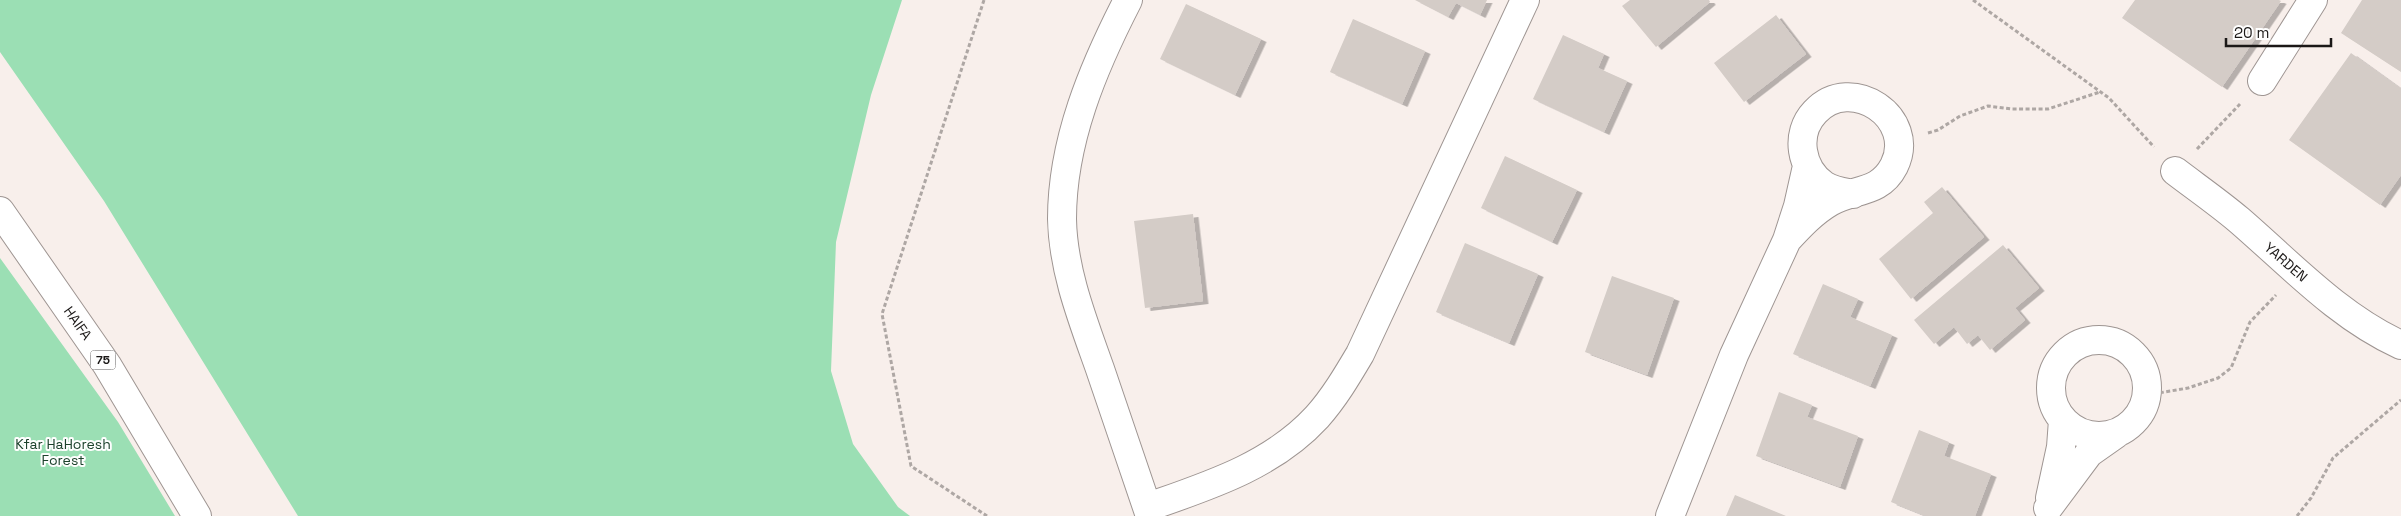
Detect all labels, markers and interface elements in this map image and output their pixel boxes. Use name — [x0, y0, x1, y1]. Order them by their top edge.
scale bar — [2226, 15, 2331, 47]
text: 20 m — [2234, 23, 2269, 42]
street label: YARDEN — [2261, 238, 2311, 286]
street label: HAIFA — [60, 303, 96, 344]
road number: 75 — [90, 350, 116, 370]
park label: Kfar HaHoresh Forest — [15, 435, 111, 469]

